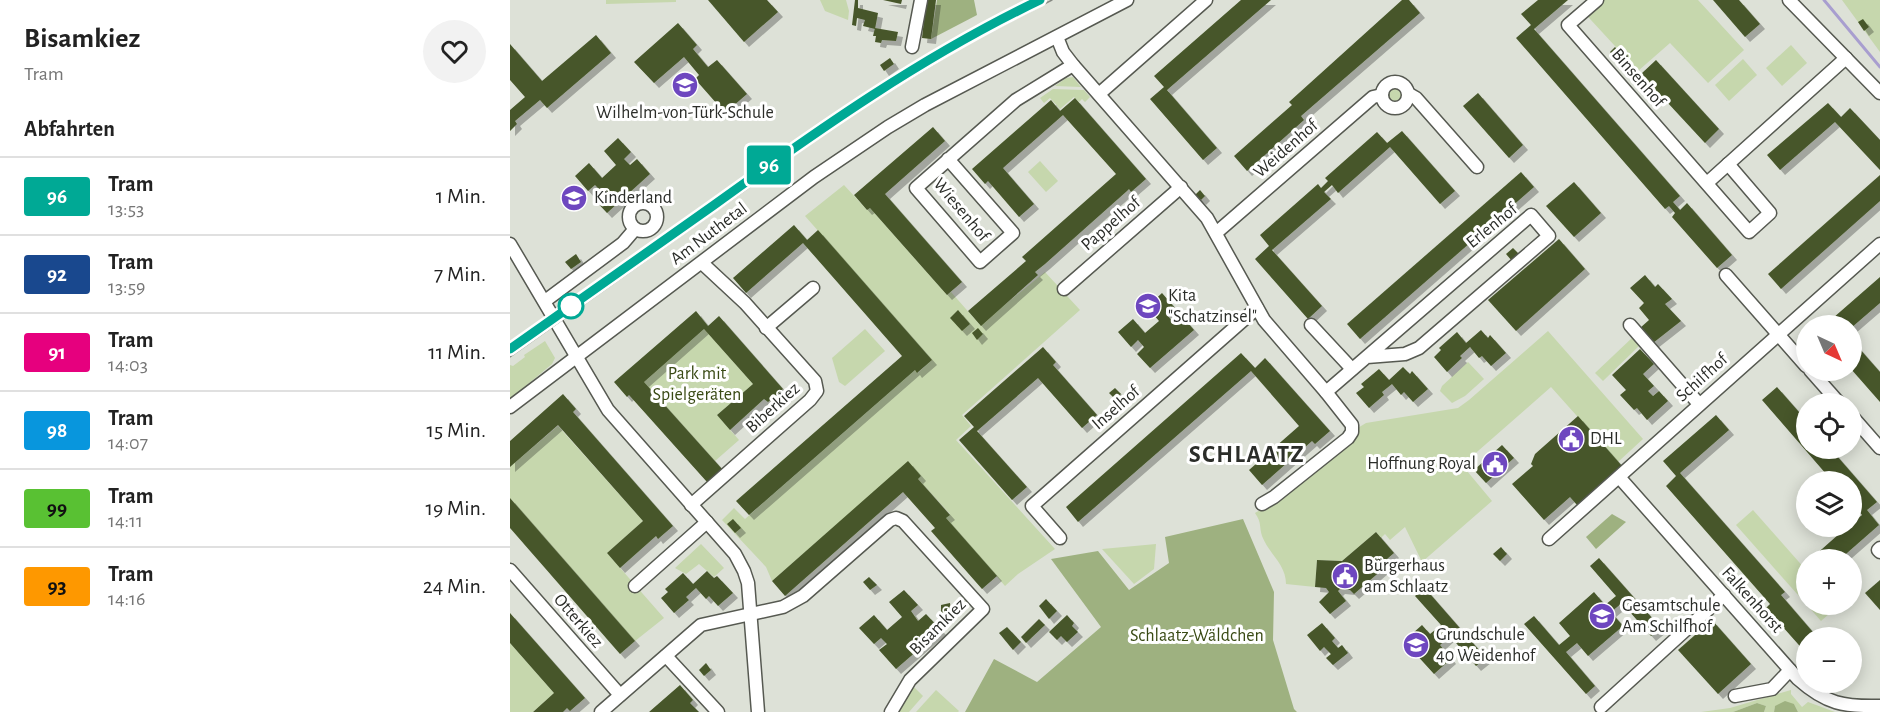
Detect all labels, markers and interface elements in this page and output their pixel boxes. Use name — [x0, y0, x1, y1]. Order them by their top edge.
button: heart — [423, 20, 486, 83]
text: Bisamkiez — [24, 25, 140, 53]
street label: Binsenhof — [1608, 45, 1669, 112]
text: Tram — [24, 64, 64, 84]
school or university icon: Wilhelm-von-Türk-Schule — [670, 70, 700, 100]
place label: Wilhelm-von-Türk-Schule — [596, 104, 774, 122]
street label: Weidenhof — [1251, 116, 1323, 181]
text: Abfahrten — [24, 118, 115, 140]
line badge: 96 — [742, 146, 796, 184]
text: 96 — [759, 155, 779, 176]
text: Tram — [108, 173, 153, 195]
street label: Wiesenhof — [930, 175, 993, 246]
school or university icon: Kinderland — [559, 183, 589, 213]
text: 1 Min. — [436, 185, 486, 207]
text: 96 — [47, 186, 67, 207]
place label: Kinderland — [594, 189, 672, 207]
street label: Pappelhof — [1078, 193, 1145, 254]
text: 13:53 — [108, 199, 144, 219]
street label: Am Nuthetal — [667, 199, 751, 269]
street label: Erlenhof — [1463, 199, 1522, 252]
text: Tram — [108, 251, 153, 273]
text: 7 Min. — [434, 263, 486, 285]
text: 92 — [47, 264, 67, 285]
text: 13:59 — [108, 277, 145, 297]
place label: Kita "Schatzinsel" — [1168, 287, 1257, 326]
school or university icon: Kita "Schatzinsel" — [1133, 291, 1163, 321]
unlabelled marker — [558, 293, 584, 319]
north arrow — [1796, 315, 1862, 381]
map controls — [1796, 315, 1862, 693]
text: Tram — [108, 329, 153, 351]
text: 11 Min. — [428, 341, 486, 363]
text: 91 — [48, 342, 66, 363]
street label: Schilfhof — [1673, 349, 1732, 406]
text: 14:03 — [108, 355, 148, 375]
park label: Park mit Spielgeräten — [653, 365, 741, 404]
street label: Biberkiez — [743, 379, 803, 437]
street label: Inselhof — [1089, 382, 1144, 433]
button: locate — [1796, 393, 1862, 459]
text: Tram — [108, 407, 153, 429]
text: 15 Min. — [427, 419, 486, 441]
text: 98 — [47, 420, 67, 441]
public building icon: DHL — [1556, 424, 1586, 454]
place label: DHL — [1590, 430, 1622, 448]
text: 14:07 — [108, 433, 148, 453]
district label: SCHLAATZ — [1189, 443, 1305, 467]
public building icon: Hoffnung Royal — [1480, 449, 1510, 479]
place label: Hoffnung Royal — [1367, 455, 1476, 473]
button: layers — [1796, 471, 1862, 537]
text: Tram — [108, 485, 153, 507]
text: 19 Min. — [425, 497, 486, 519]
text: 99 — [47, 498, 67, 519]
text: 14:11 — [108, 511, 143, 531]
button: + — [1796, 549, 1862, 615]
place label: Bürgerhaus am Schlaatz — [1364, 557, 1448, 596]
public building icon: Bürgerhaus am Schlaatz — [1330, 561, 1360, 591]
text: Tram — [108, 563, 153, 585]
street label: Falkenhorst — [1718, 564, 1786, 637]
text: 24 Min. — [423, 575, 486, 597]
text: 93 — [47, 576, 67, 597]
text: 14:16 — [108, 589, 145, 609]
street label: Otterkiez — [550, 591, 606, 651]
street label: Bisamkiez — [906, 595, 970, 659]
place label: Gesamtschule Am Schilfhof — [1622, 597, 1721, 636]
school or university icon: Gesamtschule Am Schilfhof — [1587, 601, 1617, 631]
place label: Grundschule 40 Weidenhof — [1436, 626, 1537, 665]
park label: Schlaatz-Wäldchen — [1130, 627, 1264, 645]
button: − — [1796, 627, 1862, 693]
school or university icon: Grundschule 40 Weidenhof — [1401, 630, 1431, 660]

